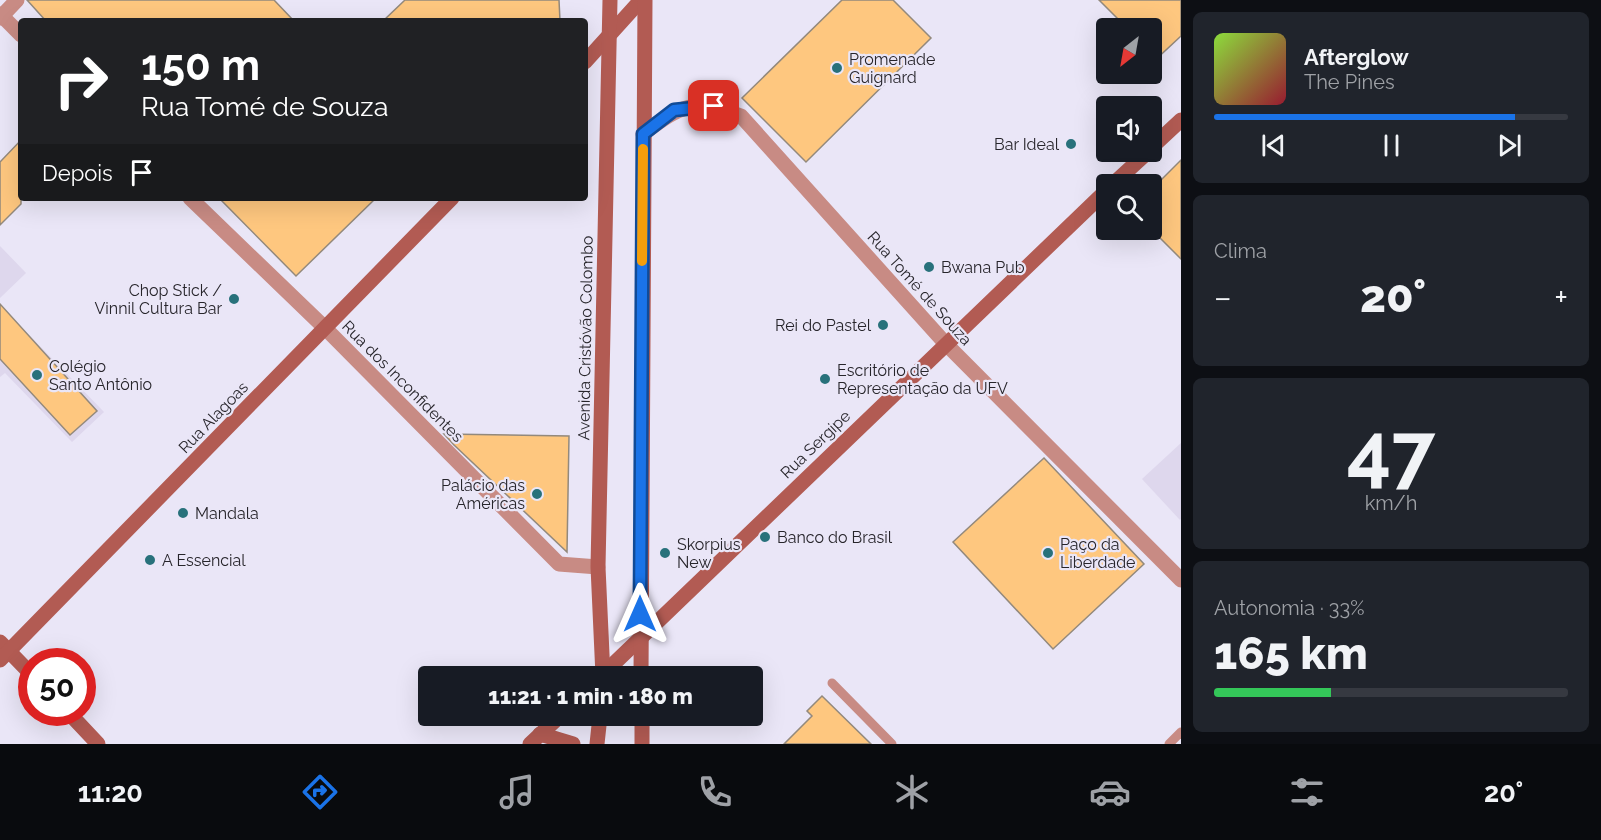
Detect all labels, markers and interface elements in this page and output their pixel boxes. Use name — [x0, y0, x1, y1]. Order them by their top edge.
north arrow — [1096, 18, 1162, 84]
map controls — [1096, 18, 1162, 240]
text: 150 m — [141, 41, 260, 90]
icon: right — [42, 42, 120, 120]
text: Afterglow — [1304, 44, 1409, 70]
place label: Promenade Guignard — [849, 50, 935, 87]
marker: Promenade Guignard — [830, 61, 844, 75]
text: The Pines — [1304, 70, 1395, 94]
pin — [688, 80, 739, 131]
icon: arrive — [697, 89, 730, 122]
text: Rua Tomé de Souza — [141, 91, 388, 122]
button: sound — [1096, 96, 1162, 162]
icon: previous — [1257, 129, 1290, 162]
icon: pause — [1375, 129, 1408, 162]
icon: next — [1493, 129, 1526, 162]
place label: Bar Ideal — [994, 135, 1060, 154]
marker: Bar Ideal — [1064, 137, 1078, 151]
icon: arrive — [125, 156, 158, 189]
text: Depois — [42, 160, 113, 186]
button: search — [1096, 174, 1162, 240]
street label: Rua Tomé de Souza — [864, 228, 976, 349]
street label: Avenida Cristóvão Colombo — [574, 235, 597, 441]
text: Clima — [1214, 239, 1267, 263]
place label: Bwana Pub — [941, 258, 1025, 277]
marker: Bwana Pub — [922, 260, 936, 274]
text: 20° — [1360, 270, 1426, 323]
text: − — [1214, 278, 1232, 317]
text: + — [1554, 278, 1568, 317]
place label: Chop Stick / Vinnil Cultura Bar — [94, 281, 222, 318]
marker: Chop Stick / Vinnil Cultura Bar — [227, 292, 241, 306]
place label: Rei do Pastel — [775, 316, 872, 335]
street label: Rua dos Inconfidentes — [338, 317, 467, 446]
marker: Rei do Pastel — [876, 318, 890, 332]
place label: Colégio Santo Antônio — [49, 357, 152, 394]
place label: Escritório de Representação da UFV — [837, 361, 1008, 398]
marker: Colégio Santo Antônio — [30, 368, 44, 382]
marker: Escritório de Representação da UFV — [818, 372, 832, 386]
street label: Rua Alagoas — [175, 378, 252, 457]
street label: Rua Sergipe — [776, 406, 854, 482]
text: 47 — [1347, 406, 1435, 497]
place label: Palácio das Américas — [441, 476, 525, 513]
marker: Palácio das Américas — [530, 487, 544, 501]
text: km/h — [1365, 491, 1417, 515]
place label: Mandala — [195, 504, 259, 523]
marker: Mandala — [176, 506, 190, 520]
place label: Banco do Brasil — [777, 528, 893, 547]
marker: Banco do Brasil — [758, 530, 772, 544]
place label: Skorpius New — [677, 535, 741, 572]
place label: Paço da Liberdade — [1060, 535, 1136, 572]
marker: Skorpius New — [658, 546, 672, 560]
marker: Paço da Liberdade — [1041, 546, 1055, 560]
place label: A Essencial — [162, 551, 246, 570]
marker: A Essencial — [143, 553, 157, 567]
position arrow — [608, 582, 672, 646]
text: Autonomia · 33% — [1214, 596, 1364, 620]
text: 165 km — [1214, 627, 1368, 680]
speed limit sign: 50 — [18, 648, 96, 726]
text: 11:21 · 1 min · 180 m — [488, 683, 693, 709]
icon: directions — [299, 771, 341, 813]
icon: music — [496, 771, 538, 813]
icon: phone — [694, 771, 736, 813]
icon: climate — [891, 771, 933, 813]
icon: car — [1089, 771, 1131, 813]
icon: filters — [1286, 771, 1328, 813]
text: 11:20 — [78, 777, 143, 808]
text: 20° — [1484, 777, 1523, 808]

